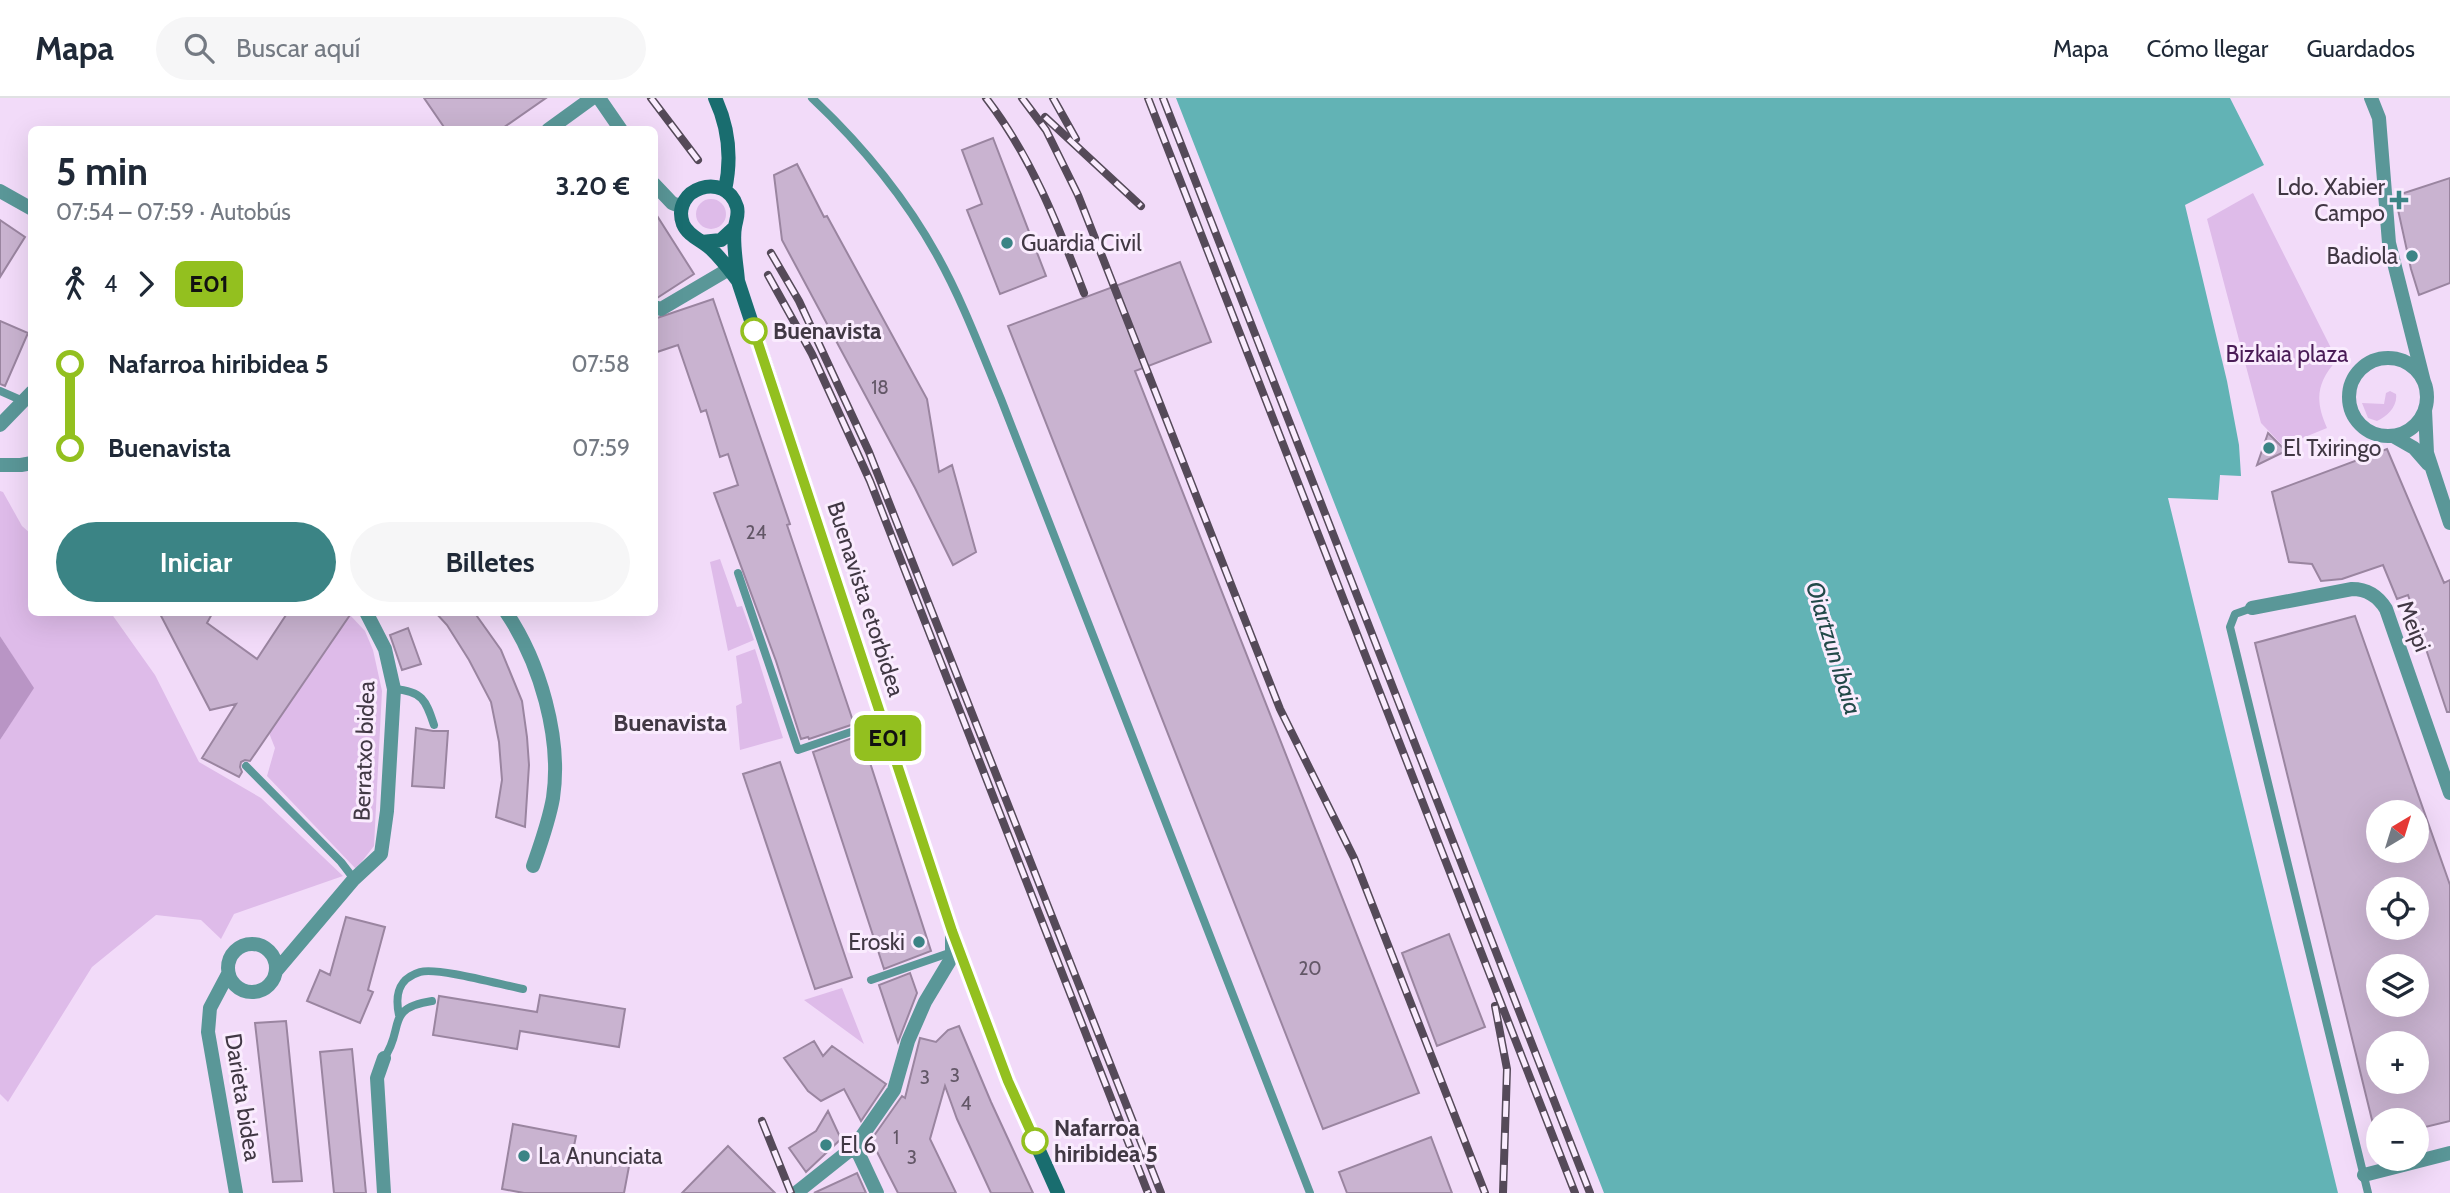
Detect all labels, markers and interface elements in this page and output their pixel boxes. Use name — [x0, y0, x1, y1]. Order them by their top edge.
search box — [156, 17, 646, 80]
text: Mapa — [35, 28, 114, 68]
icon: search — [180, 29, 218, 67]
text: Buscar aquí — [236, 32, 360, 64]
text: Mapa — [2053, 34, 2109, 63]
text: Cómo llegar — [2147, 34, 2268, 63]
text: Guardados — [2306, 34, 2415, 63]
text: 5 min — [56, 148, 148, 195]
text: 3.20 € — [556, 170, 630, 202]
place label: Ldo. Xabier Campo — [2277, 173, 2386, 227]
marker: Ldo. Xabier Campo — [2391, 192, 2407, 208]
text: 07:54 – 07:59 · Autobús — [56, 198, 291, 226]
place label: Guardia Civil — [1021, 229, 1142, 257]
marker: Guardia Civil — [999, 235, 1015, 251]
place label: Badiola — [2326, 242, 2398, 270]
marker: Badiola — [2404, 248, 2420, 264]
icon: walk — [56, 265, 94, 303]
icon: forward — [127, 265, 165, 303]
text: E01 — [189, 269, 229, 298]
text: 4 — [104, 270, 117, 298]
place label: Buenavista — [773, 317, 882, 345]
marker: Buenavista — [741, 318, 767, 344]
park label: Bizkaia plaza — [2226, 340, 2348, 368]
text: Nafarroa hiribidea 5 — [108, 348, 329, 380]
text: 07:58 — [571, 350, 630, 378]
house number: 18 — [871, 376, 889, 399]
text: Buenavista — [108, 432, 231, 464]
text: 07:59 — [572, 434, 630, 462]
place label: El Txiringo — [2283, 434, 2382, 462]
marker: El Txiringo — [2261, 440, 2277, 456]
street label: Buenavista etorbidea — [821, 498, 911, 700]
house number: 24 — [746, 521, 766, 544]
button: Iniciar — [56, 522, 336, 602]
button: Billetes — [350, 522, 630, 602]
water label: Oiartzun ibaia — [1800, 578, 1868, 718]
street label: Meipi — [2391, 596, 2437, 656]
street label: Berratxo bidea — [348, 681, 380, 821]
district label: Buenavista — [613, 708, 727, 737]
line badge: E01 — [848, 715, 928, 761]
text: E01 — [868, 723, 908, 752]
north arrow — [2366, 800, 2429, 863]
map controls — [2366, 800, 2429, 1171]
button: locate — [2366, 877, 2429, 940]
place label: Eroski — [848, 928, 905, 956]
marker: Eroski — [911, 934, 927, 950]
button: layers — [2366, 954, 2429, 1017]
house number: 20 — [1298, 957, 1322, 980]
street label: Darieta bidea — [219, 1031, 267, 1163]
button: + — [2366, 1031, 2429, 1094]
house number: 3 — [950, 1064, 960, 1087]
house number: 3 — [920, 1066, 930, 1089]
house number: 4 — [961, 1092, 972, 1115]
button: − — [2366, 1108, 2429, 1171]
place label: Nafarroa hiribidea 5 — [1054, 1114, 1158, 1168]
house number: 1 — [893, 1126, 899, 1149]
marker: Nafarroa hiribidea 5 — [1022, 1128, 1048, 1154]
place label: El 6 — [840, 1131, 876, 1159]
marker: El 6 — [818, 1137, 834, 1153]
place label: La Anunciata — [538, 1142, 663, 1170]
house number: 3 — [907, 1146, 917, 1169]
marker: La Anunciata — [516, 1148, 532, 1164]

